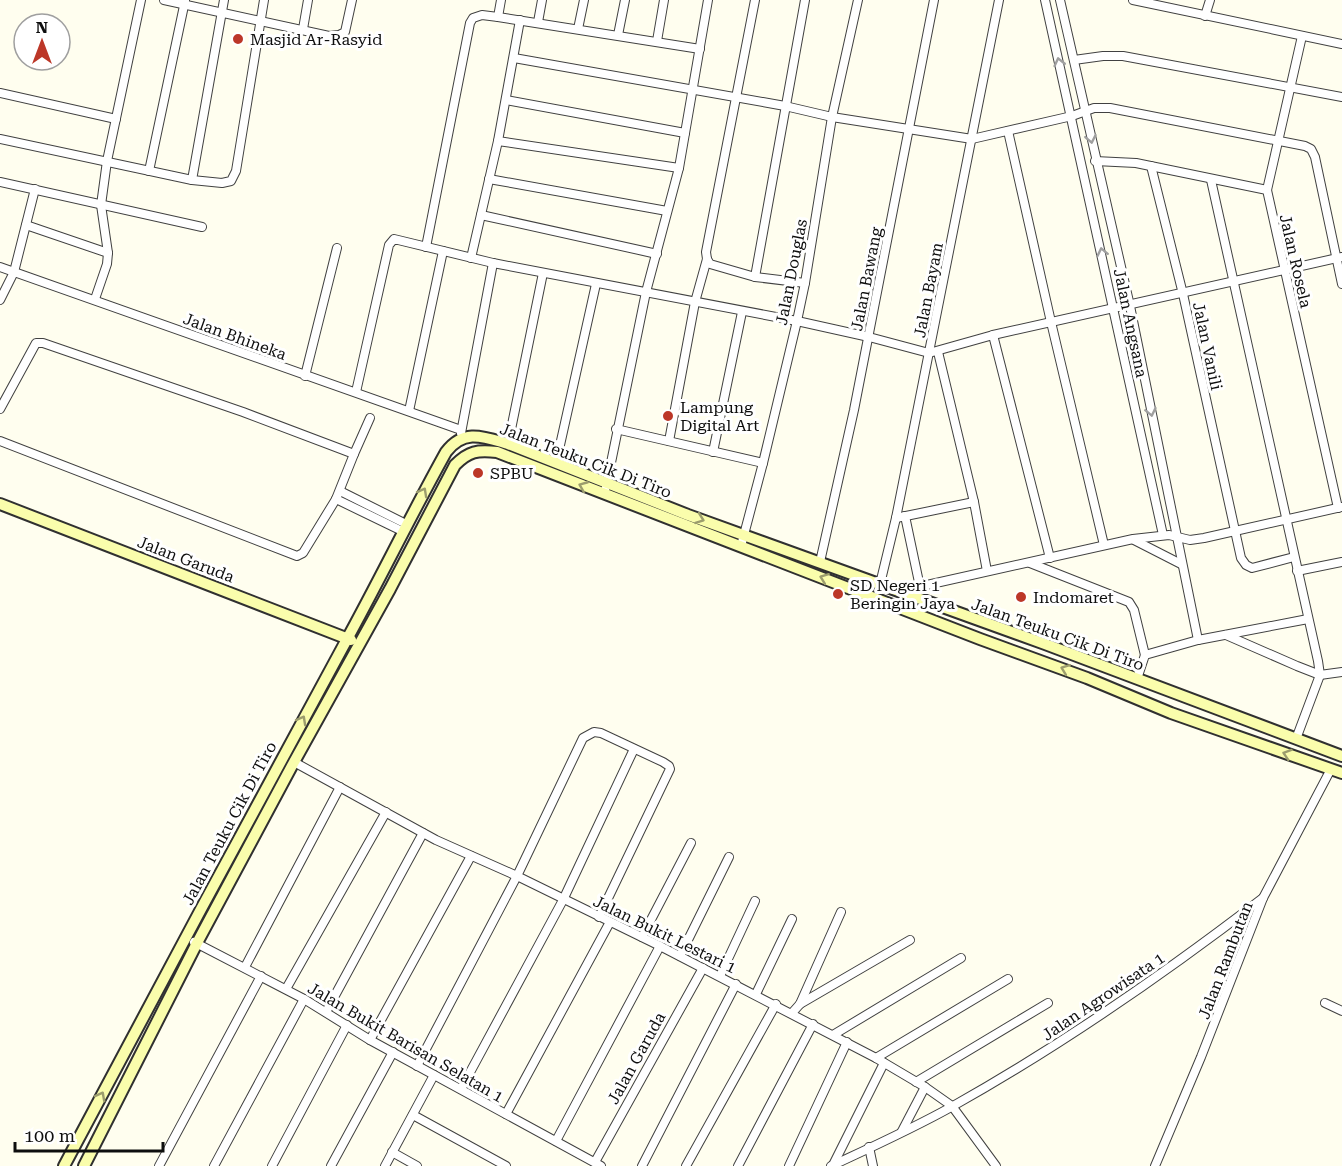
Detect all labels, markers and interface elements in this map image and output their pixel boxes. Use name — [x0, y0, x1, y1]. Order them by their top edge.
north arrow — [12, 12, 72, 72]
text: N — [36, 18, 48, 37]
place label: Masjid Ar-Rasyid — [250, 30, 382, 49]
marker: Masjid Ar-Rasyid — [231, 32, 245, 46]
one-way arrow — [1054, 57, 1067, 67]
one-way arrow — [1084, 134, 1097, 144]
street label: Jalan Rosela — [1275, 212, 1316, 310]
street label: Jalan Douglas — [772, 217, 811, 327]
street label: Jalan Bawang — [847, 225, 886, 333]
street label: Jalan Bayam — [910, 240, 947, 339]
one-way arrow — [1096, 248, 1109, 258]
street label: Jalan Angsana — [1110, 267, 1151, 380]
street label: Jalan Vanili — [1189, 300, 1226, 392]
street label: Jalan Bhineka — [181, 309, 289, 364]
place label: Lampung Digital Art — [680, 398, 759, 435]
one-way arrow — [1144, 406, 1157, 416]
marker: Lampung Digital Art — [661, 409, 675, 423]
street label: Jalan Teuku Cik Di Tiro — [497, 419, 674, 502]
place label: SPBU — [490, 464, 534, 483]
marker: SPBU — [471, 466, 485, 480]
one-way arrow — [578, 481, 589, 493]
one-way arrow — [416, 488, 428, 499]
one-way arrow — [694, 512, 705, 525]
street label: Jalan Garuda — [135, 532, 237, 587]
one-way arrow — [819, 573, 830, 585]
place label: SD Negeri 1 Beringin Jaya — [850, 576, 955, 613]
marker: SD Negeri 1 Beringin Jaya — [831, 587, 845, 601]
place label: Indomaret — [1033, 588, 1114, 607]
marker: Indomaret — [1014, 590, 1028, 604]
street label: Jalan Teuku Cik Di Tiro — [969, 594, 1147, 675]
one-way arrow — [1061, 664, 1072, 676]
one-way arrow — [295, 716, 306, 726]
street label: Jalan Teuku Cik Di Tiro — [178, 738, 281, 908]
one-way arrow — [1282, 749, 1293, 761]
street label: Jalan Bukit Lestari 1 — [590, 892, 739, 977]
street label: Jalan Rambutan — [1194, 899, 1257, 1022]
street label: Jalan Agrowisata 1 — [1038, 948, 1168, 1044]
street label: Jalan Bukit Barisan Selatan 1 — [304, 978, 507, 1106]
street label: Jalan Garuda — [603, 1009, 670, 1108]
one-way arrow — [94, 1091, 105, 1102]
scale bar — [15, 1115, 164, 1153]
text: 100 m — [24, 1125, 75, 1146]

